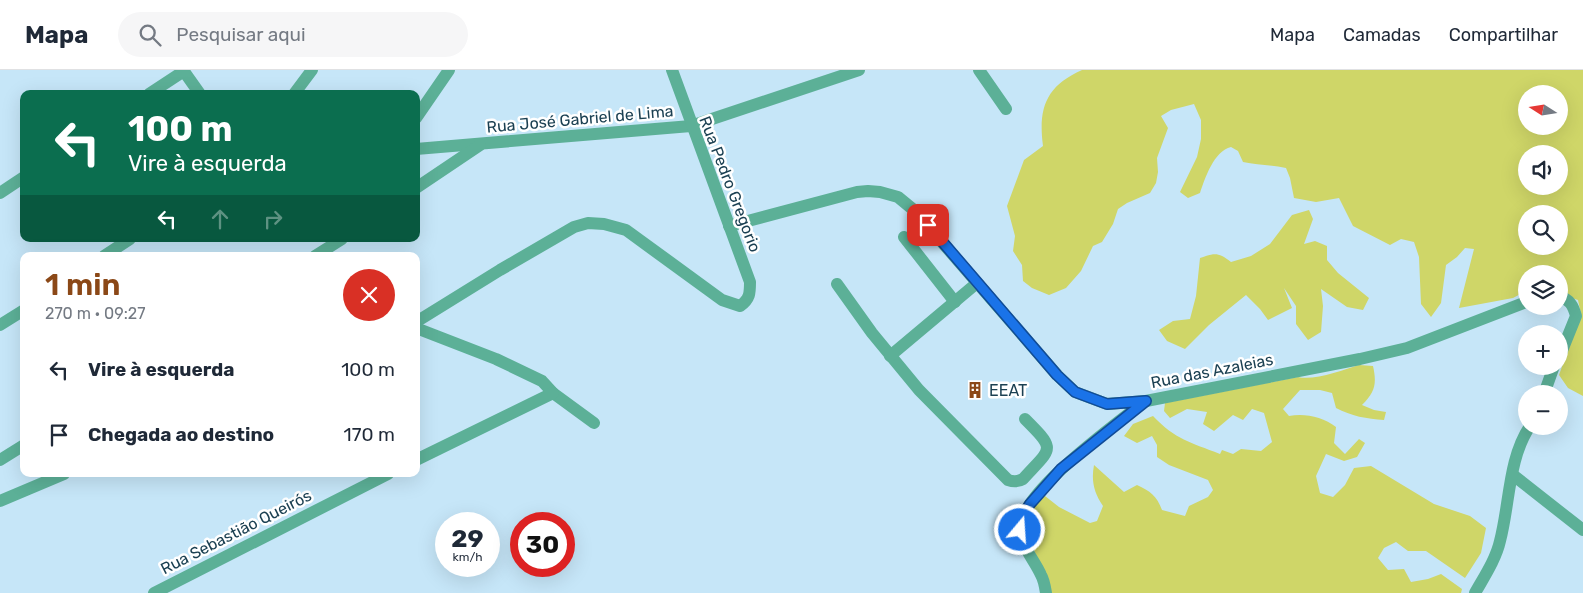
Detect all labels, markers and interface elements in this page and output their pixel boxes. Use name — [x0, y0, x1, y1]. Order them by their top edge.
search box — [118, 12, 468, 57]
text: Mapa — [25, 21, 88, 49]
icon: search — [136, 21, 164, 49]
text: Pesquisar aqui — [176, 23, 306, 46]
text: Mapa — [1270, 24, 1315, 46]
text: Camadas — [1343, 24, 1421, 46]
text: Compartilhar — [1449, 24, 1558, 46]
north arrow — [1518, 85, 1568, 135]
map controls — [1518, 85, 1568, 435]
street label: Rua José Gabriel de Lima — [486, 101, 674, 137]
text: 100 m — [128, 108, 233, 150]
icon: left — [45, 110, 110, 175]
street label: Rua Pedro Gregorio — [695, 113, 765, 255]
button: sound — [1518, 145, 1568, 195]
text: Vire à esquerda — [128, 150, 287, 177]
pin — [907, 204, 949, 246]
icon: left — [153, 205, 181, 233]
icon: ahead — [206, 205, 234, 233]
icon: right — [259, 205, 287, 233]
button: search — [1518, 205, 1568, 255]
icon: arrive — [914, 211, 942, 239]
button: layers — [1518, 265, 1568, 315]
text: 1 min — [45, 267, 120, 303]
button: close — [343, 269, 395, 321]
text: 270 m · 09:27 — [45, 304, 145, 323]
button: + — [1518, 325, 1568, 375]
street label: Rua das Azaleias — [1149, 350, 1275, 392]
icon: left — [45, 356, 73, 384]
text: Vire à esquerda — [88, 358, 235, 381]
text: 100 m — [341, 358, 395, 381]
building icon: EEAT — [965, 380, 985, 400]
place label: EEAT — [989, 381, 1027, 400]
button: − — [1518, 385, 1568, 435]
icon: arrive — [45, 421, 73, 449]
text: Chegada ao destino — [88, 423, 274, 446]
text: 170 m — [344, 423, 395, 446]
street label: Rua Sebastião Queirós — [157, 486, 315, 578]
position arrow — [993, 503, 1045, 555]
speed limit sign: 30 — [510, 512, 575, 577]
text: 29 — [451, 524, 484, 553]
text: km/h — [453, 550, 482, 564]

